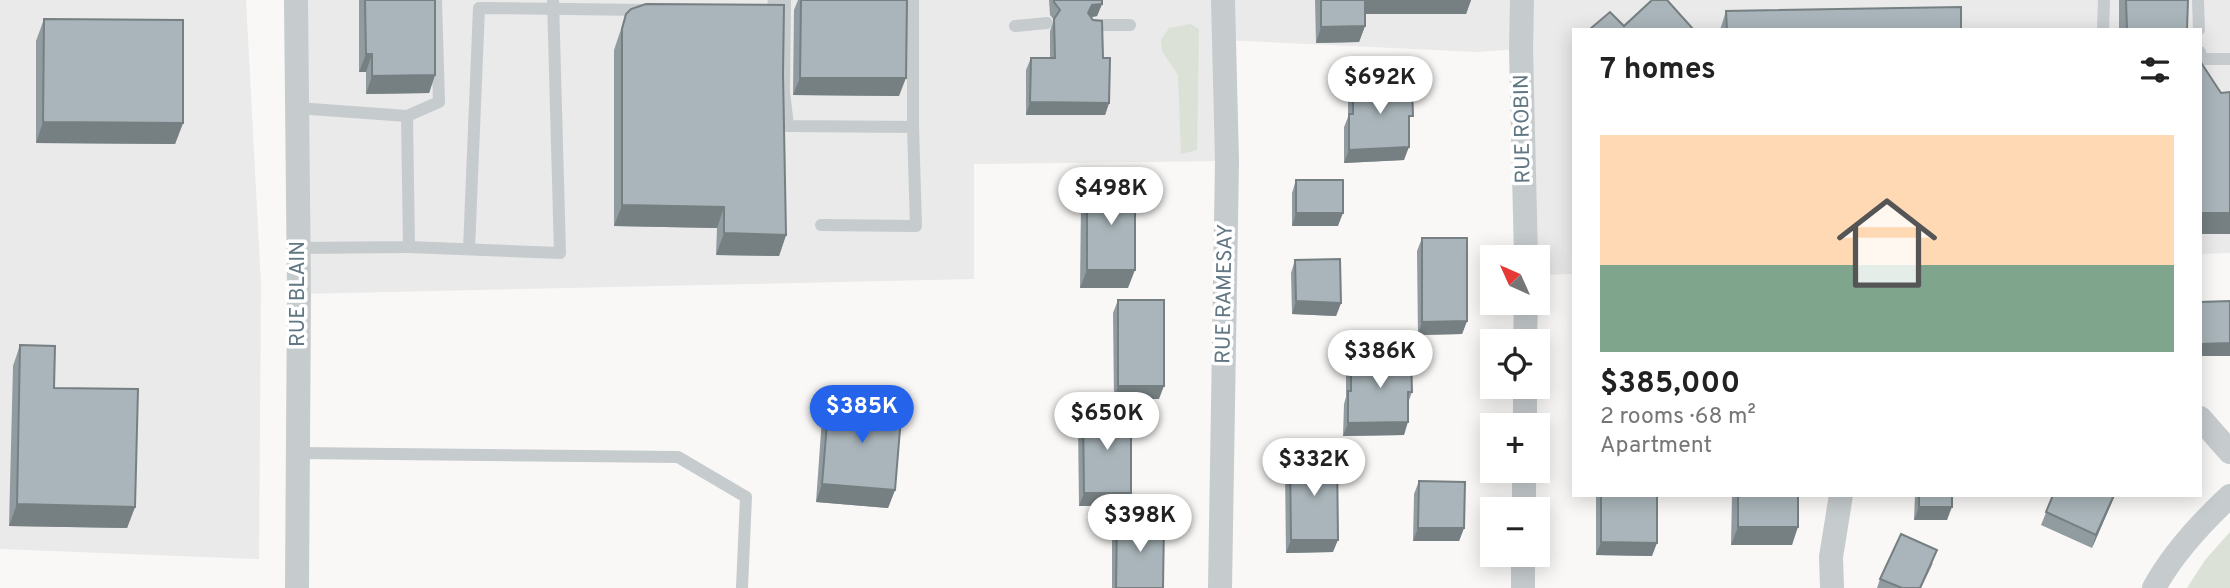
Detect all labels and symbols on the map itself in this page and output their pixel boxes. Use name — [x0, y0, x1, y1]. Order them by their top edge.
pin: $692K — [1331, 57, 1429, 116]
street label: RUE ROBIN — [1509, 74, 1537, 184]
pin: $498K — [1062, 168, 1160, 227]
street label: RUE RAMESAY — [1210, 224, 1240, 364]
street label: RUE BLAIN — [285, 241, 312, 347]
north arrow — [1480, 245, 1550, 315]
pin: $386K — [1331, 330, 1429, 390]
pin: $385K — [813, 386, 911, 445]
pin: $650K — [1058, 392, 1156, 452]
pin: $332K — [1265, 438, 1363, 498]
pin: $398K — [1091, 494, 1189, 554]

